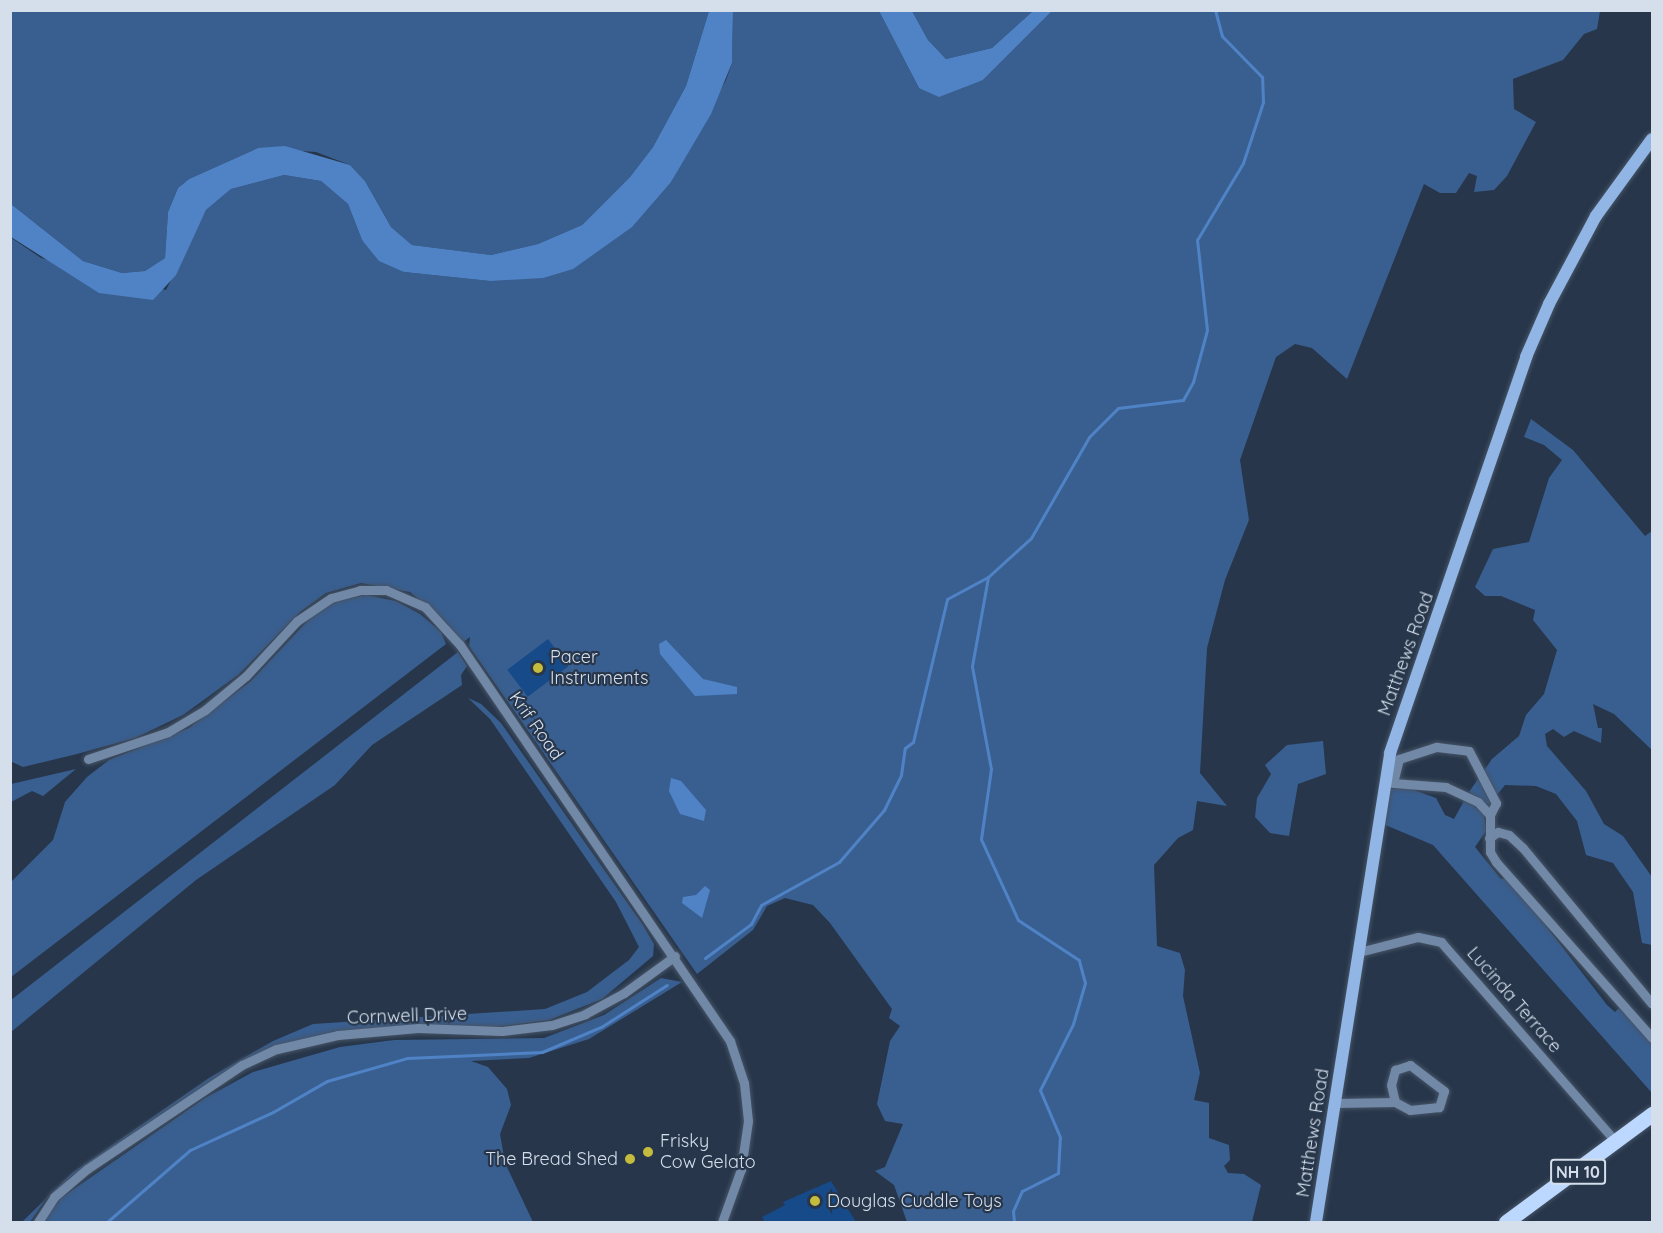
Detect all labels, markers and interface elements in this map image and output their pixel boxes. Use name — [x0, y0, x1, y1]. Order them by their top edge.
street label: Matthews Road — [1374, 589, 1438, 719]
place label: Pacer Instruments — [550, 647, 649, 690]
marker: Pacer Instruments — [531, 661, 545, 675]
street label: Krif Road — [505, 688, 567, 764]
street label: Lucinda Terrace — [1462, 943, 1566, 1057]
street label: Cornwell Drive — [347, 1003, 467, 1029]
street label: Matthews Road — [1292, 1067, 1334, 1199]
place label: Frisky Cow Gelato — [660, 1131, 756, 1174]
marker: Frisky Cow Gelato — [641, 1145, 655, 1159]
place label: The Bread Shed — [485, 1148, 618, 1170]
marker: The Bread Shed — [623, 1152, 637, 1166]
road number: NH 10 — [1550, 1159, 1606, 1185]
place label: Douglas Cuddle Toys — [827, 1190, 1002, 1212]
marker: Douglas Cuddle Toys — [808, 1194, 822, 1208]

